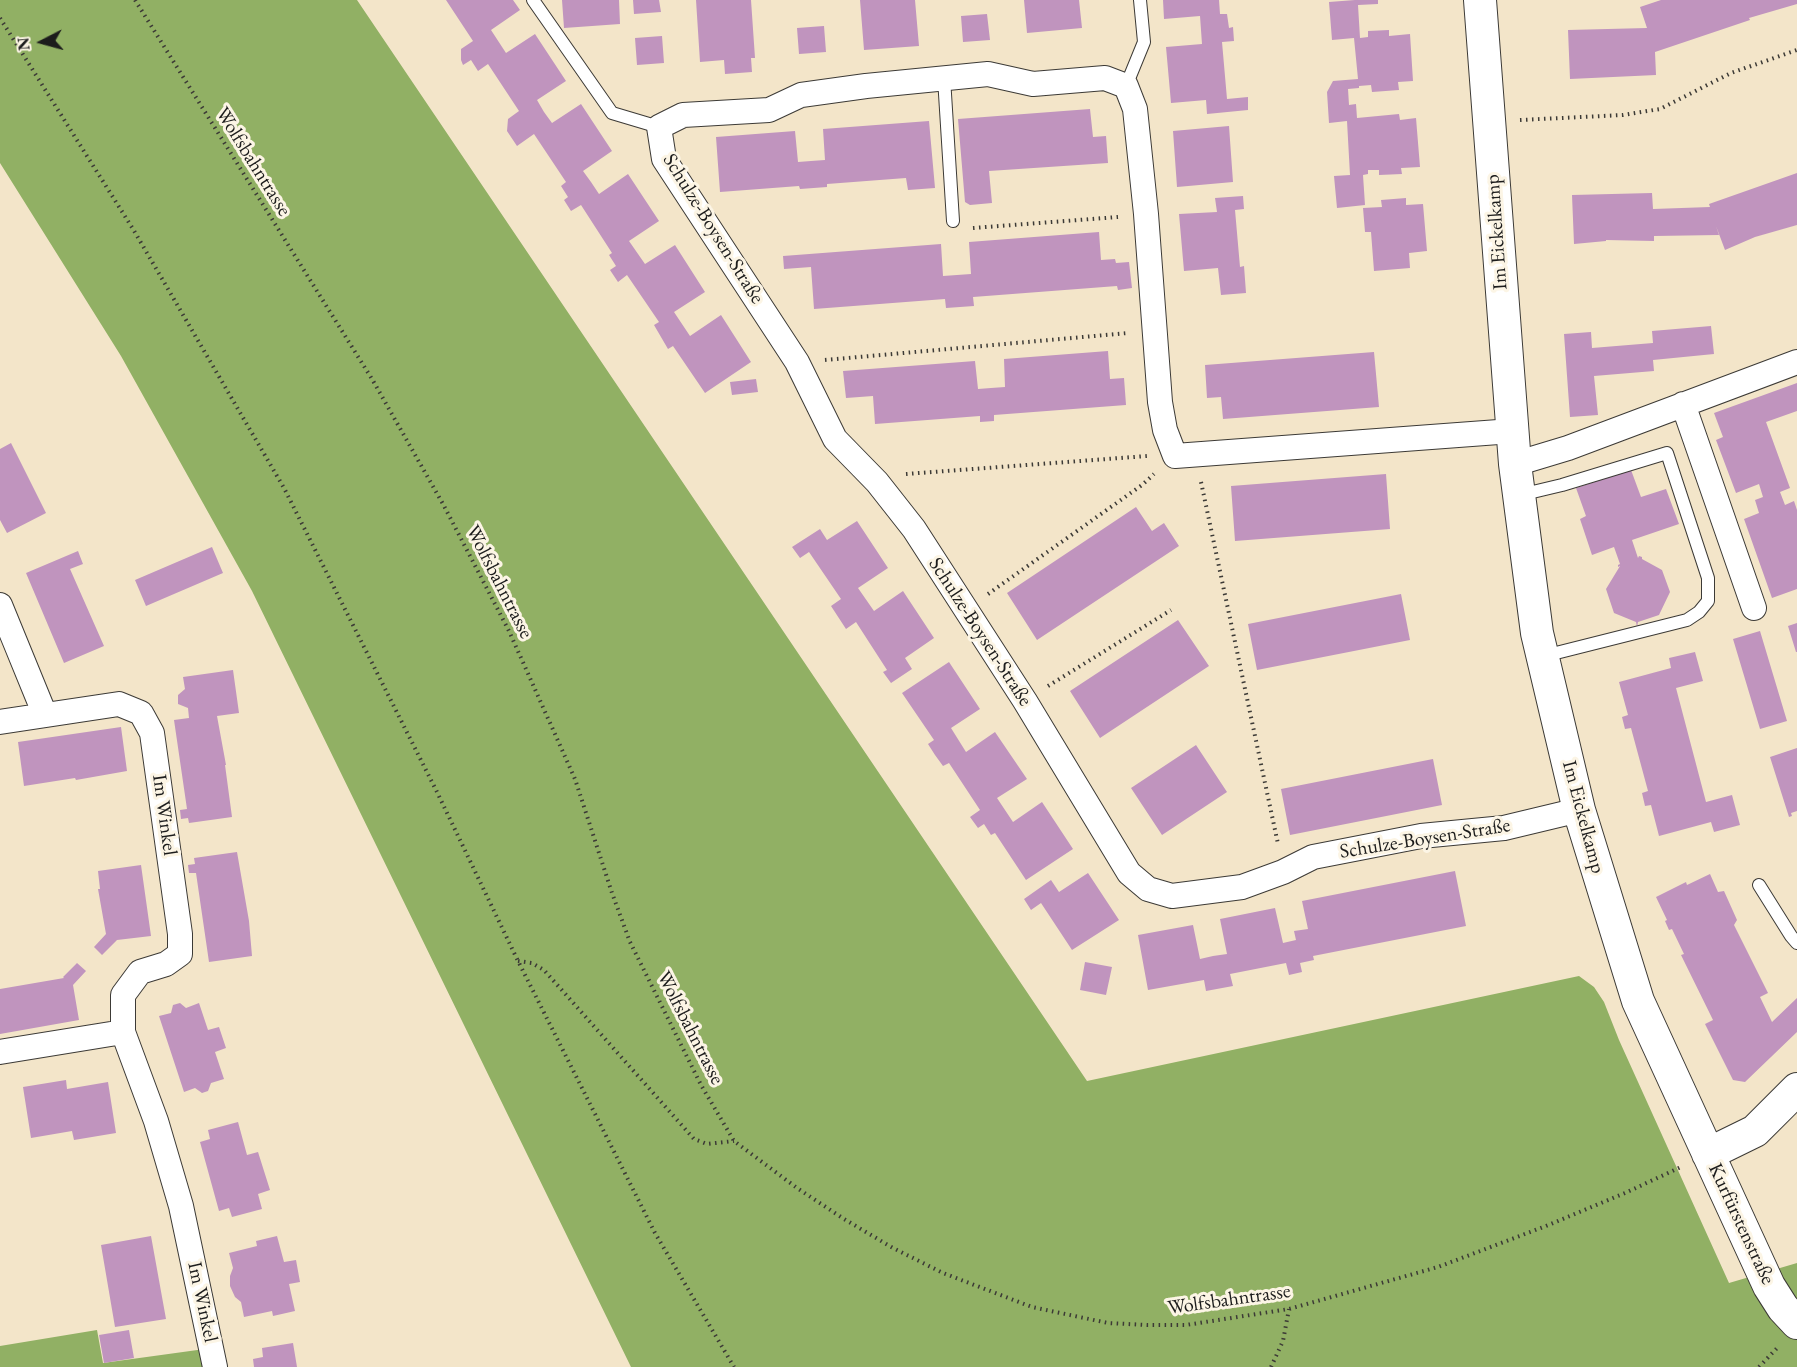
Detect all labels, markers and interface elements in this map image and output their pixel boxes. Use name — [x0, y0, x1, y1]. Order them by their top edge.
north arrow — [12, 12, 72, 72]
text: N — [12, 36, 35, 51]
street label: Wolfsbahntrasse — [210, 103, 296, 221]
street label: Schulze-Boysen-Straße — [657, 150, 769, 308]
street label: Im Eickelkamp — [1481, 173, 1513, 291]
street label: Wolfsbahntrasse — [460, 521, 538, 643]
street label: Schulze-Boysen-Straße — [923, 553, 1037, 711]
street label: Im Eickelkamp — [1556, 758, 1610, 876]
street label: Im Winkel — [146, 773, 182, 857]
street label: Schulze-Boysen-Straße — [1338, 814, 1512, 864]
street label: Wolfsbahntrasse — [651, 967, 729, 1089]
street label: Kurfürstenstraße — [1702, 1160, 1780, 1288]
street label: Im Winkel — [182, 1260, 222, 1344]
street label: Wolfsbahntrasse — [1166, 1279, 1292, 1321]

